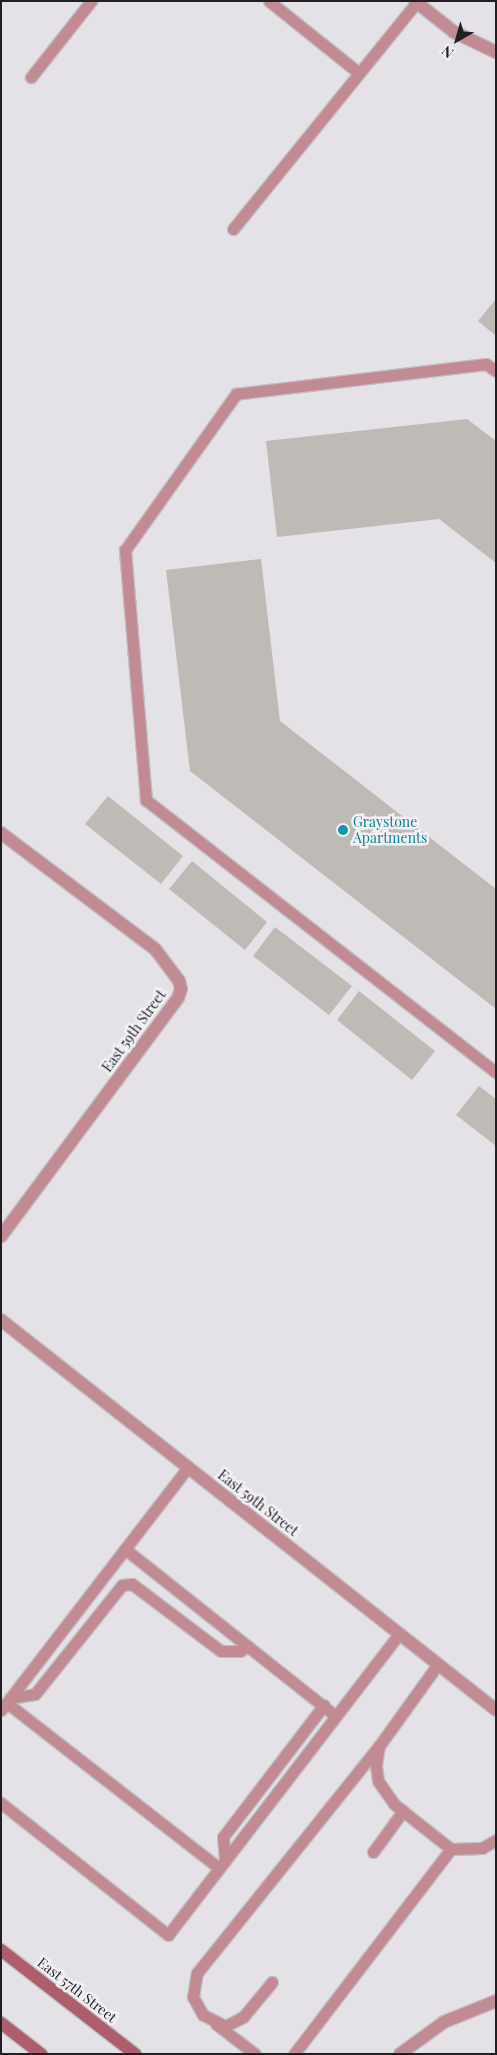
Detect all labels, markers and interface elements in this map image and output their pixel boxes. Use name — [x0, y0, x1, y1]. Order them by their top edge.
north arrow — [432, 15, 482, 65]
text: N — [438, 42, 457, 63]
place label: Graystone Apartments — [353, 814, 427, 846]
marker: Graystone Apartments — [337, 824, 349, 836]
street label: East 59th Street — [99, 987, 169, 1075]
street label: East 59th Street — [214, 1466, 302, 1540]
street label: East 57th Street — [34, 1954, 120, 2026]

